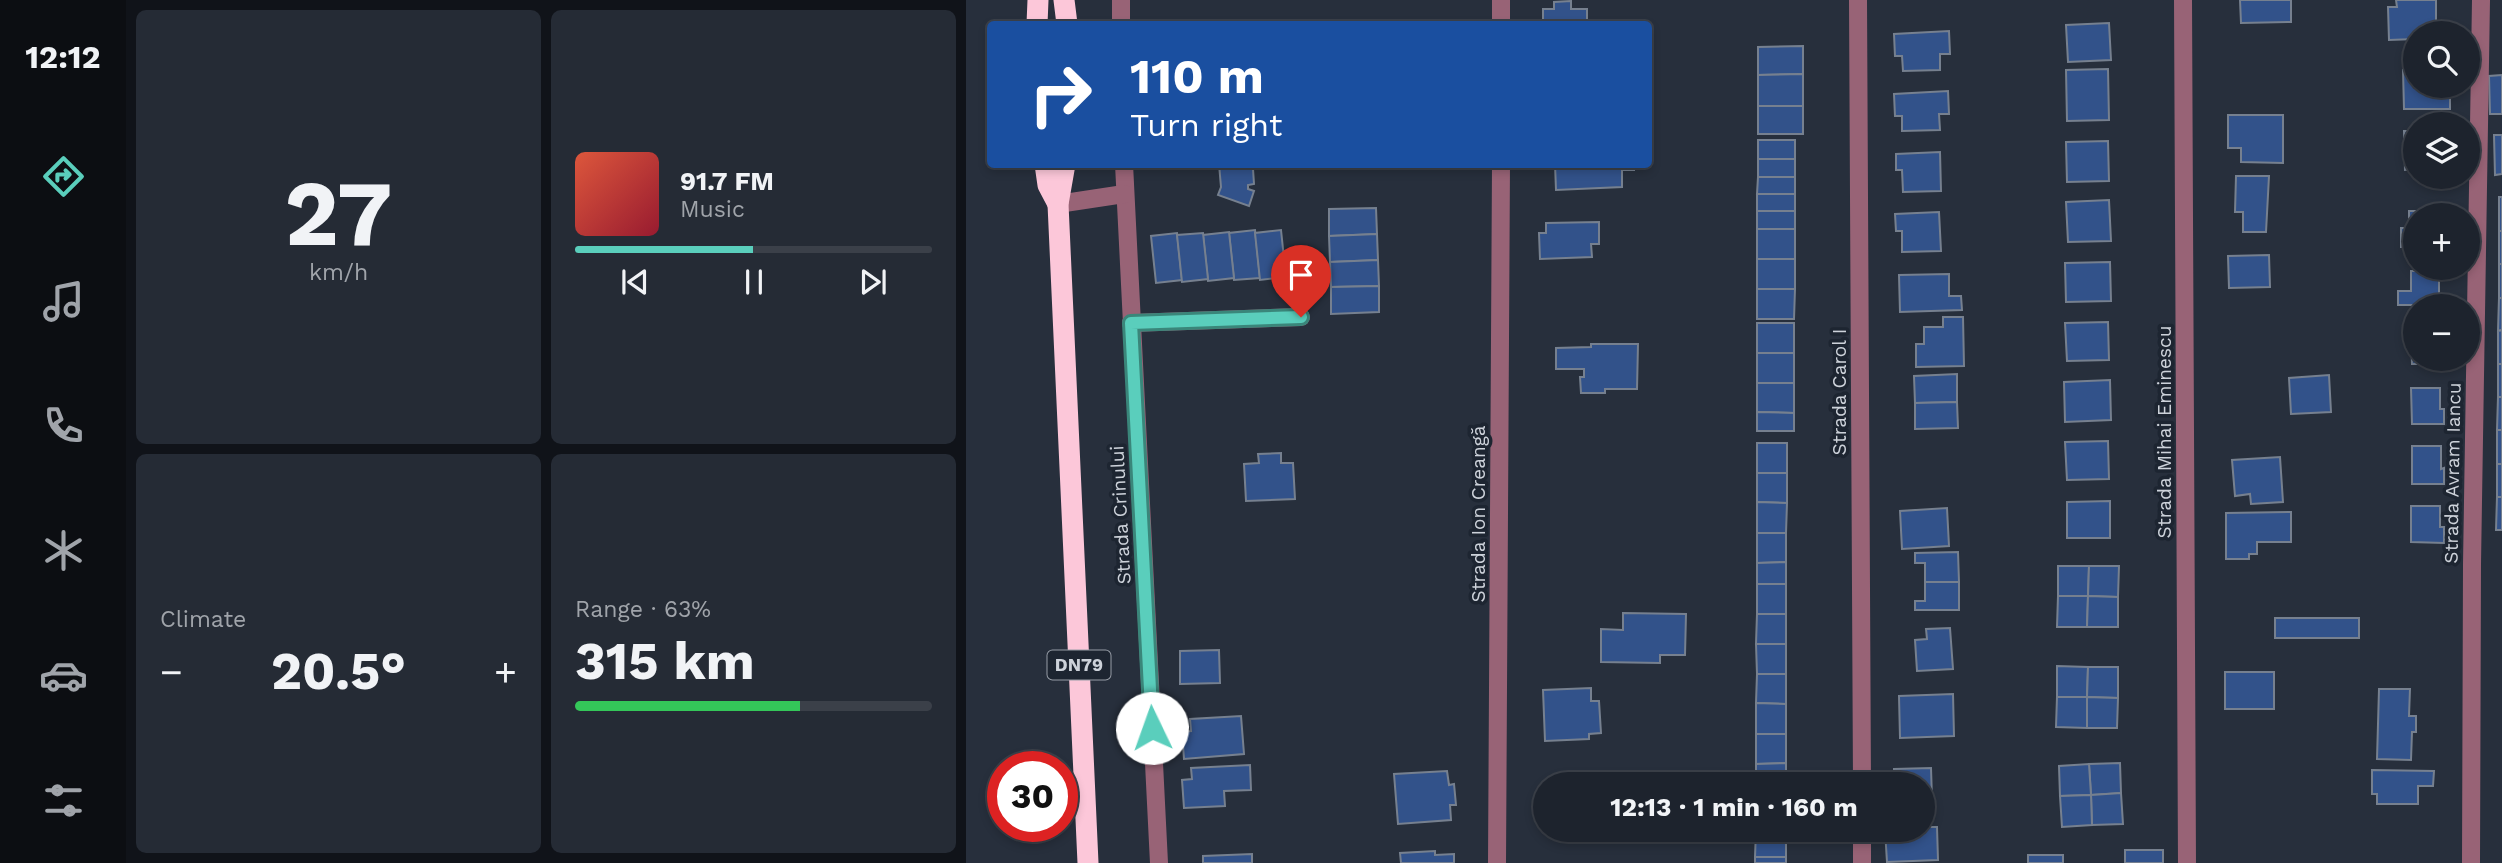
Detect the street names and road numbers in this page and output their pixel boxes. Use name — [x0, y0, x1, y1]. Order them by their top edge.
street label: Strada Mihai Eminescu — [2153, 326, 2176, 538]
street label: Strada Carol I — [1828, 329, 1851, 455]
street label: Strada Avram Iancu — [2439, 382, 2466, 564]
street label: Strada Ion Creangă — [1467, 425, 1490, 603]
street label: Strada Crinului — [1105, 445, 1136, 585]
road number: DN79 — [1048, 650, 1110, 680]

